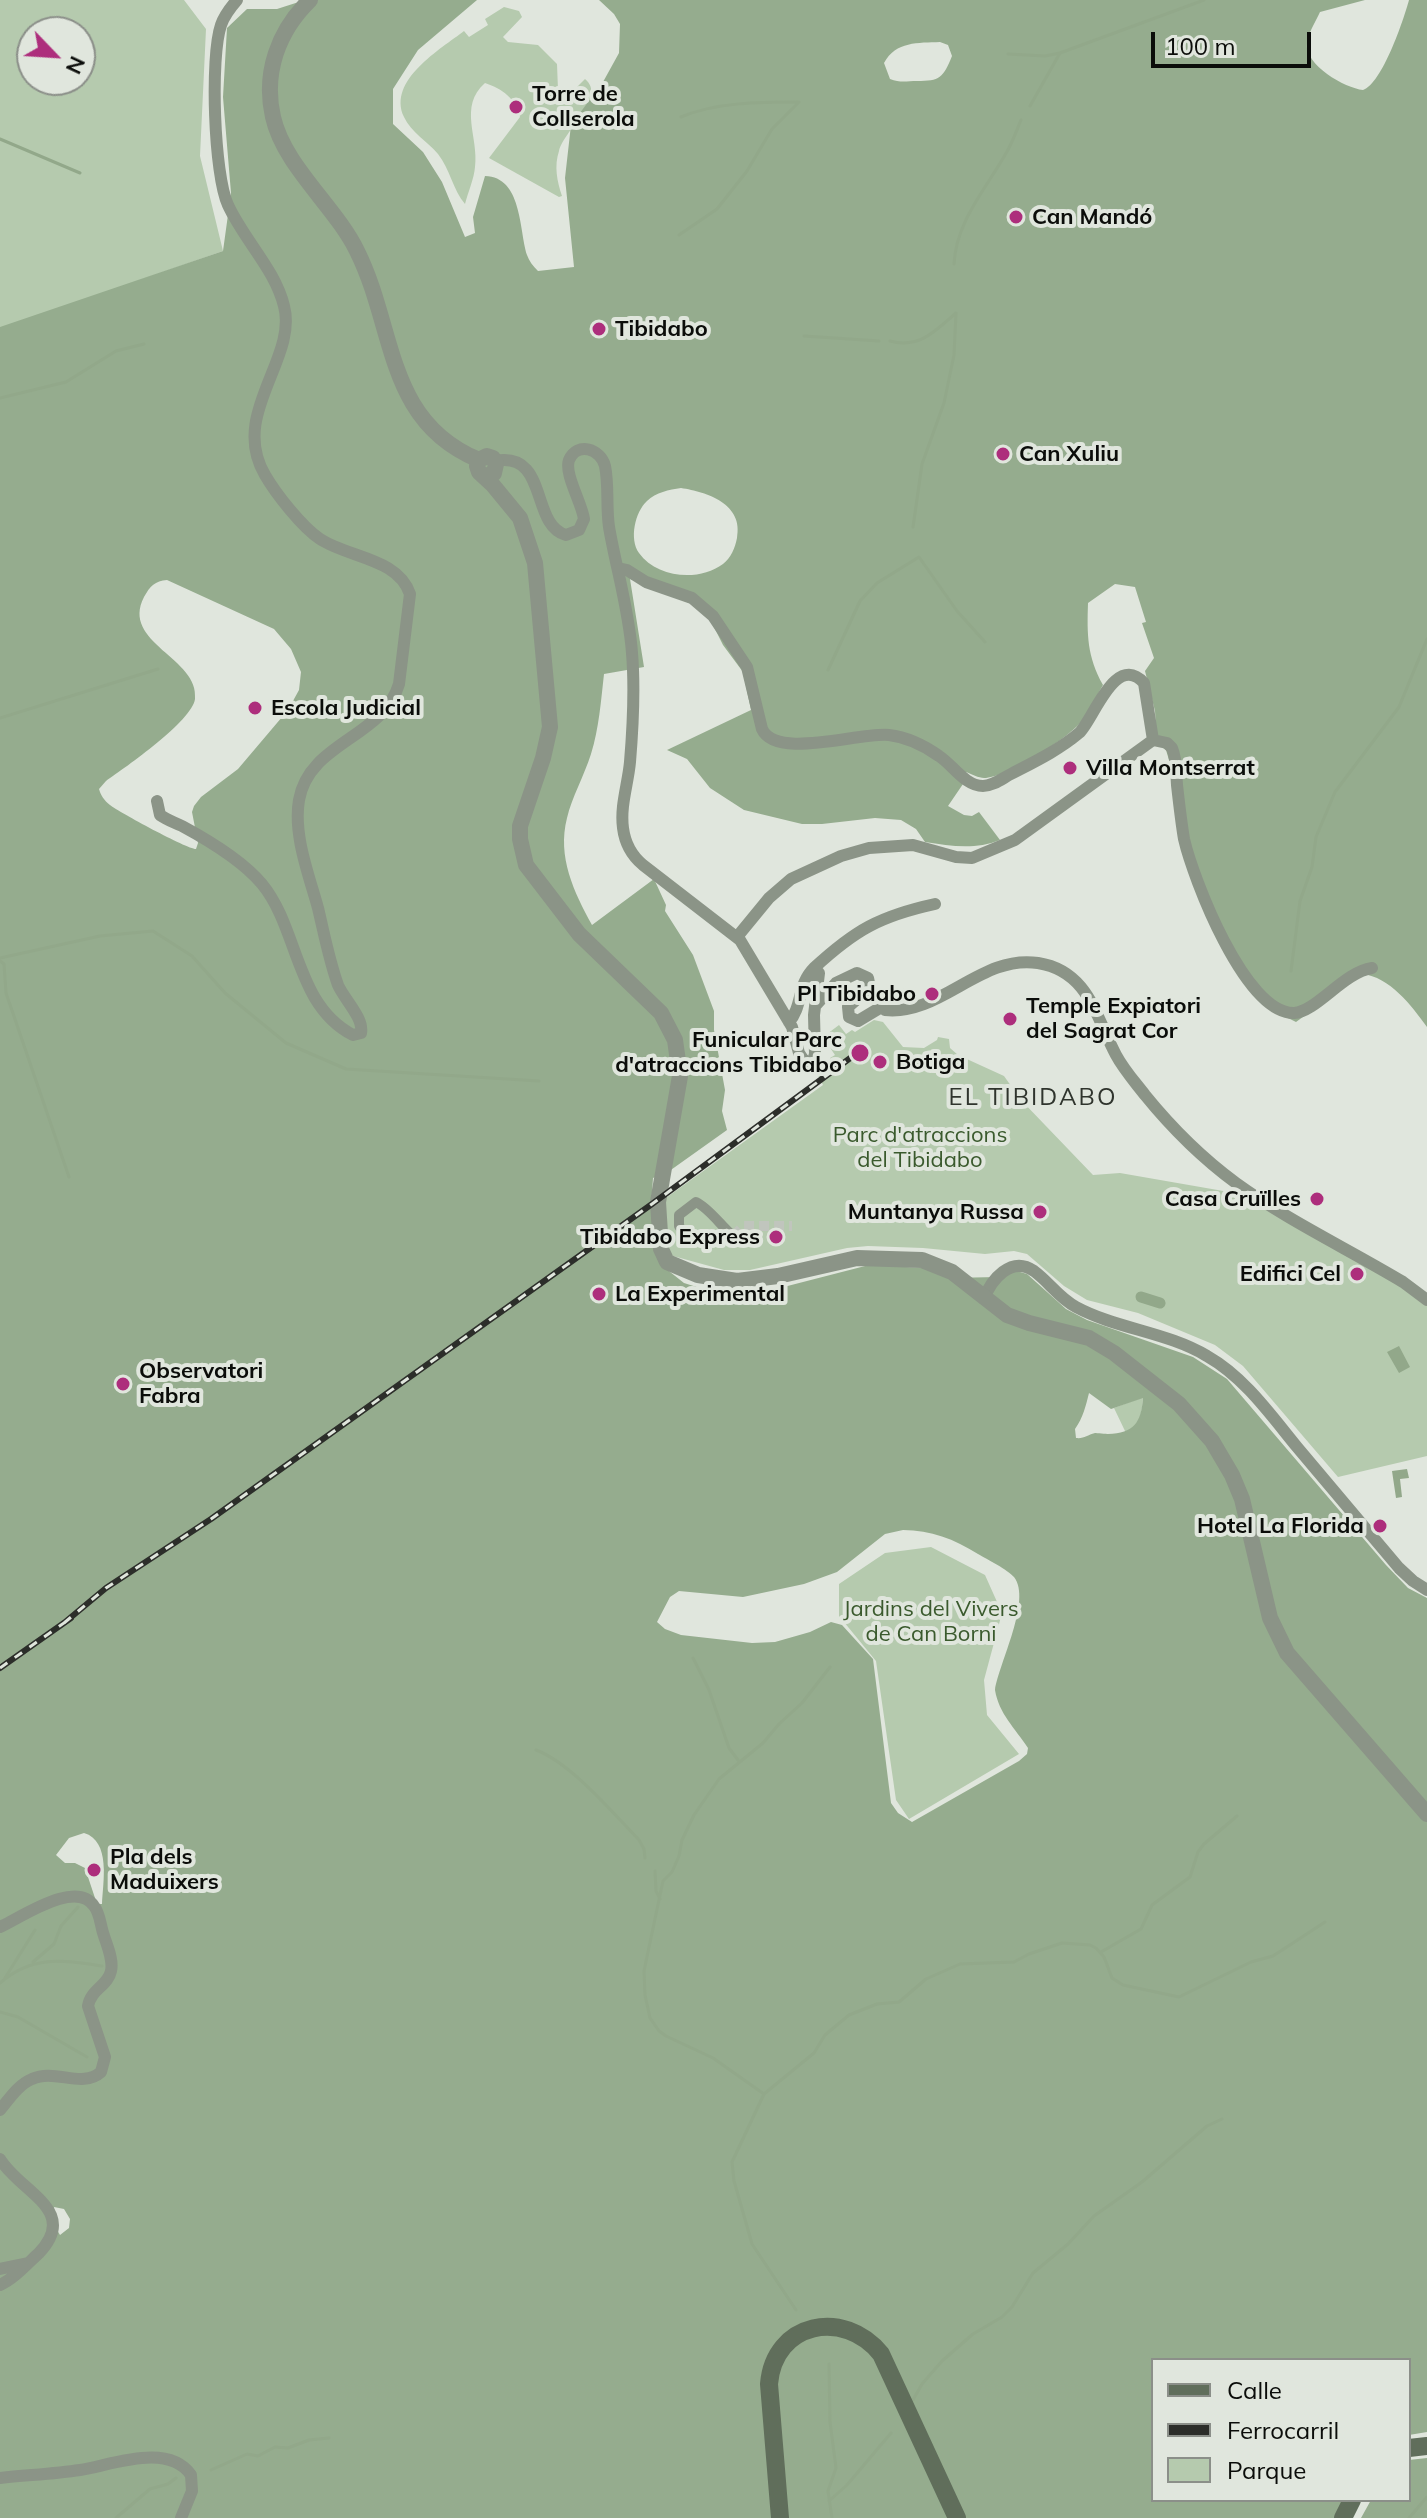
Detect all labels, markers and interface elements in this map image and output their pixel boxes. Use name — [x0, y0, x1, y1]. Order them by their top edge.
north arrow — [16, 16, 96, 96]
scale bar — [1155, 16, 1315, 66]
text: 100 m — [1165, 31, 1236, 61]
text: N — [60, 52, 92, 79]
place label: Torre de Collserola — [532, 81, 635, 132]
marker: Torre de Collserola — [507, 98, 525, 116]
place label: Can Mandó — [1032, 204, 1152, 230]
marker: Can Mandó — [1007, 208, 1025, 226]
place label: Tibidabo — [615, 316, 708, 342]
marker: Tibidabo — [590, 320, 608, 338]
place label: Can Xuliu — [1019, 441, 1119, 467]
marker: Can Xuliu — [994, 445, 1012, 463]
place label: Escola Judicial — [271, 695, 421, 721]
marker: Escola Judicial — [246, 699, 264, 717]
place label: Villa Montserrat — [1086, 755, 1255, 781]
marker: Villa Montserrat — [1061, 759, 1079, 777]
place label: Pl Tibidabo — [797, 981, 916, 1007]
marker: Pl Tibidabo — [923, 985, 941, 1003]
place label: Temple Expiatori del Sagrat Cor — [1026, 993, 1201, 1044]
marker: Temple Expiatori del Sagrat Cor — [1001, 1010, 1019, 1028]
place label: Funicular Parc d'atraccions Tibidabo — [615, 1027, 842, 1078]
marker: Funicular Parc d'atraccions Tibidabo — [849, 1042, 871, 1064]
place label: Botiga — [896, 1049, 965, 1075]
marker: Botiga — [871, 1053, 889, 1071]
district label: EL TIBIDABO — [949, 1084, 1117, 1112]
park label: Parc d'atraccions del Tibidabo — [833, 1122, 1007, 1174]
place label: Casa Cruïlles — [1165, 1186, 1301, 1212]
marker: Casa Cruïlles — [1308, 1190, 1326, 1208]
place label: Muntanya Russa — [848, 1199, 1024, 1225]
marker: Muntanya Russa — [1031, 1203, 1049, 1221]
place label: Tibidabo Express — [580, 1224, 760, 1250]
marker: Tibidabo Express — [767, 1228, 785, 1246]
place label: Edifici Cel — [1240, 1261, 1341, 1287]
marker: Edifici Cel — [1348, 1265, 1366, 1283]
place label: La Experimental — [615, 1281, 785, 1307]
marker: La Experimental — [590, 1285, 608, 1303]
place label: Observatori Fabra — [139, 1358, 263, 1410]
marker: Observatori Fabra — [114, 1375, 132, 1393]
place label: Hotel La Florida — [1197, 1513, 1364, 1539]
marker: Hotel La Florida — [1371, 1517, 1389, 1535]
park label: Jardins del Vivers de Can Borni — [843, 1596, 1019, 1648]
place label: Pla dels Maduixers — [110, 1844, 219, 1896]
marker: Pla dels Maduixers — [85, 1861, 103, 1879]
legend — [1151, 2358, 1411, 2502]
text: Calle — [1227, 2375, 1282, 2405]
text: Ferrocarril — [1227, 2415, 1339, 2445]
text: Parque — [1227, 2455, 1306, 2485]

